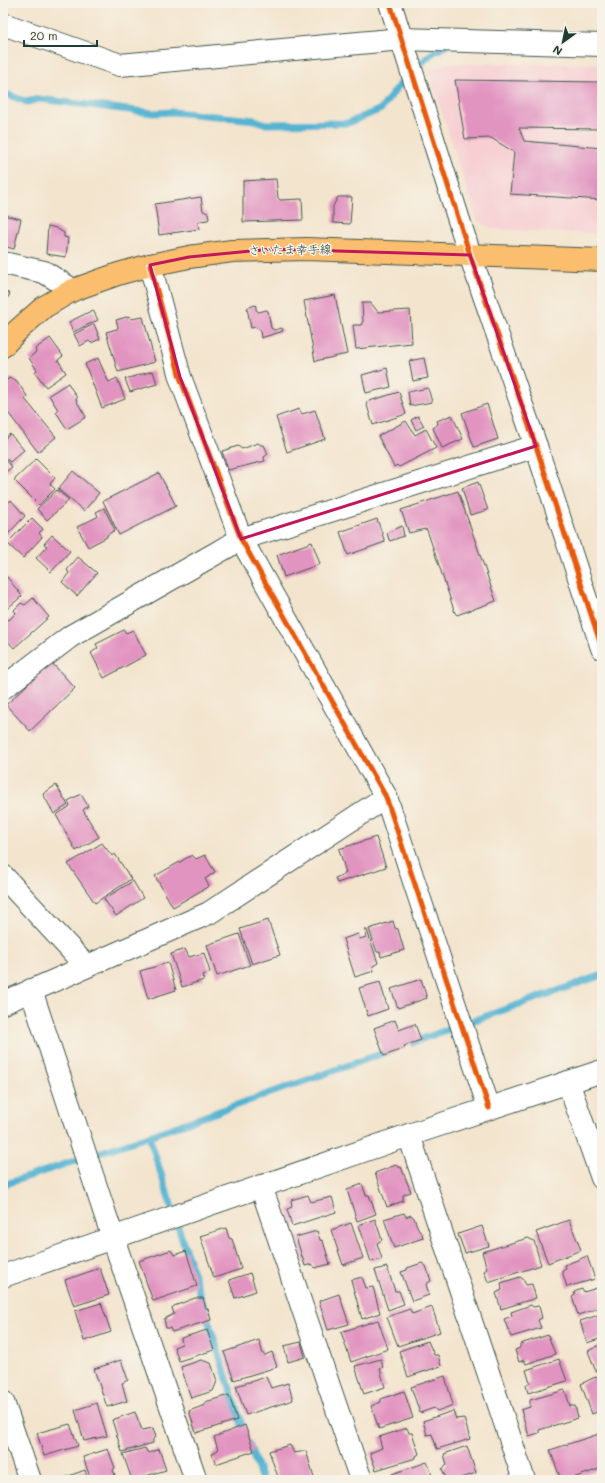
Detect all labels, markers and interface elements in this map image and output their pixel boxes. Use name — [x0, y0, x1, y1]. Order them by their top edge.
scale bar — [24, 22, 97, 48]
north arrow — [543, 22, 583, 62]
text: 20 m — [30, 27, 58, 43]
text: N — [550, 42, 565, 59]
street label: さいたま幸手線 — [248, 240, 332, 258]

